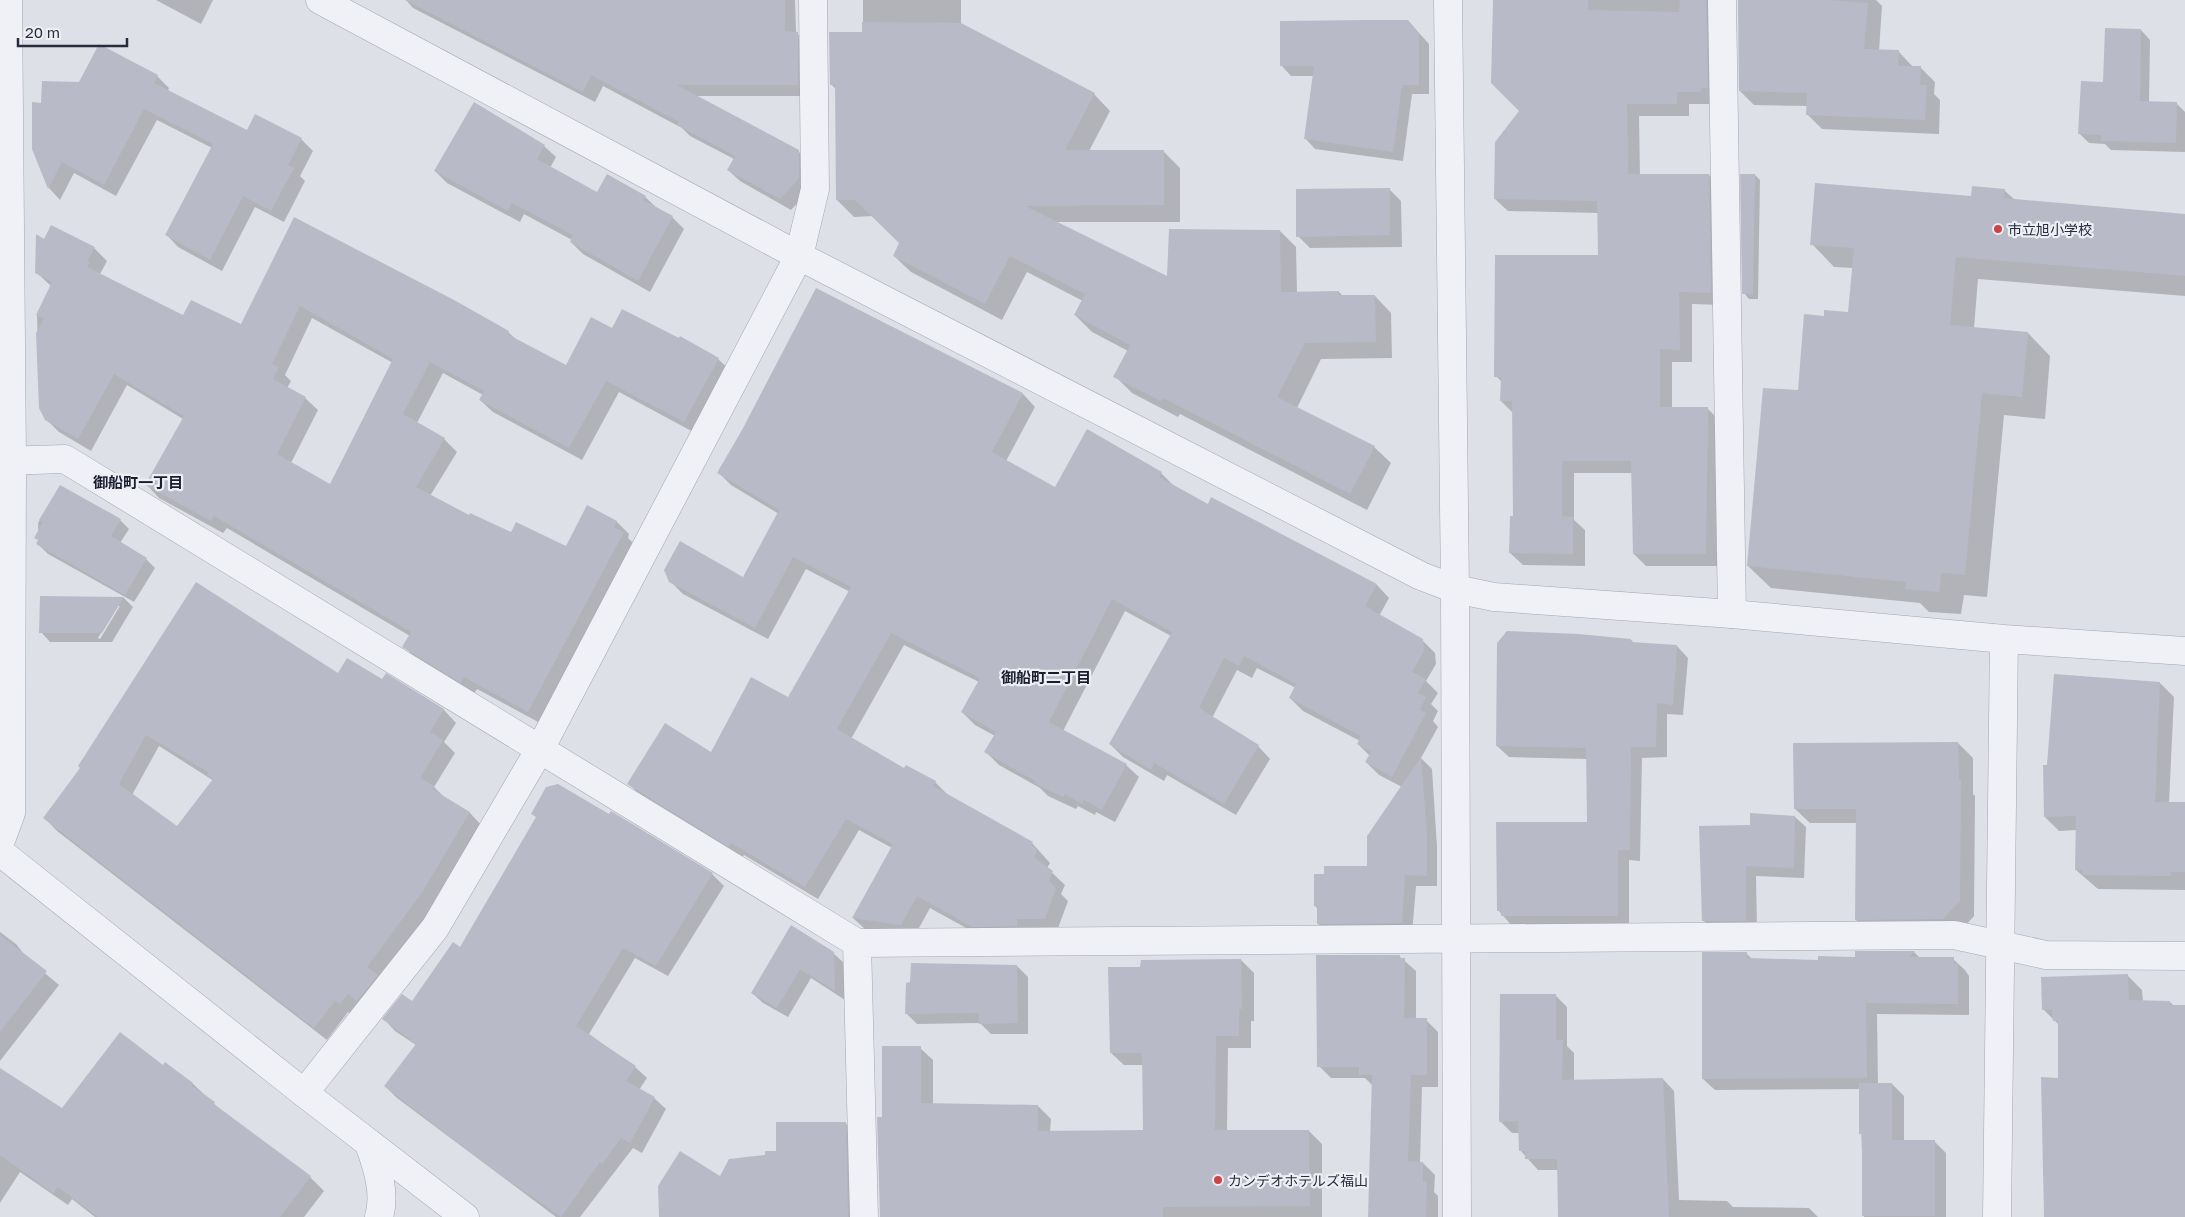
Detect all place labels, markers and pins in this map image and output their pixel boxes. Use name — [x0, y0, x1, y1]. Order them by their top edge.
place label: 市立旭小学校 — [2008, 221, 2092, 238]
marker: 市立旭小学校 — [1992, 223, 2004, 235]
place label: カンデオホテルズ福山 — [1228, 1172, 1368, 1189]
marker: カンデオホテルズ福山 — [1212, 1174, 1224, 1186]

